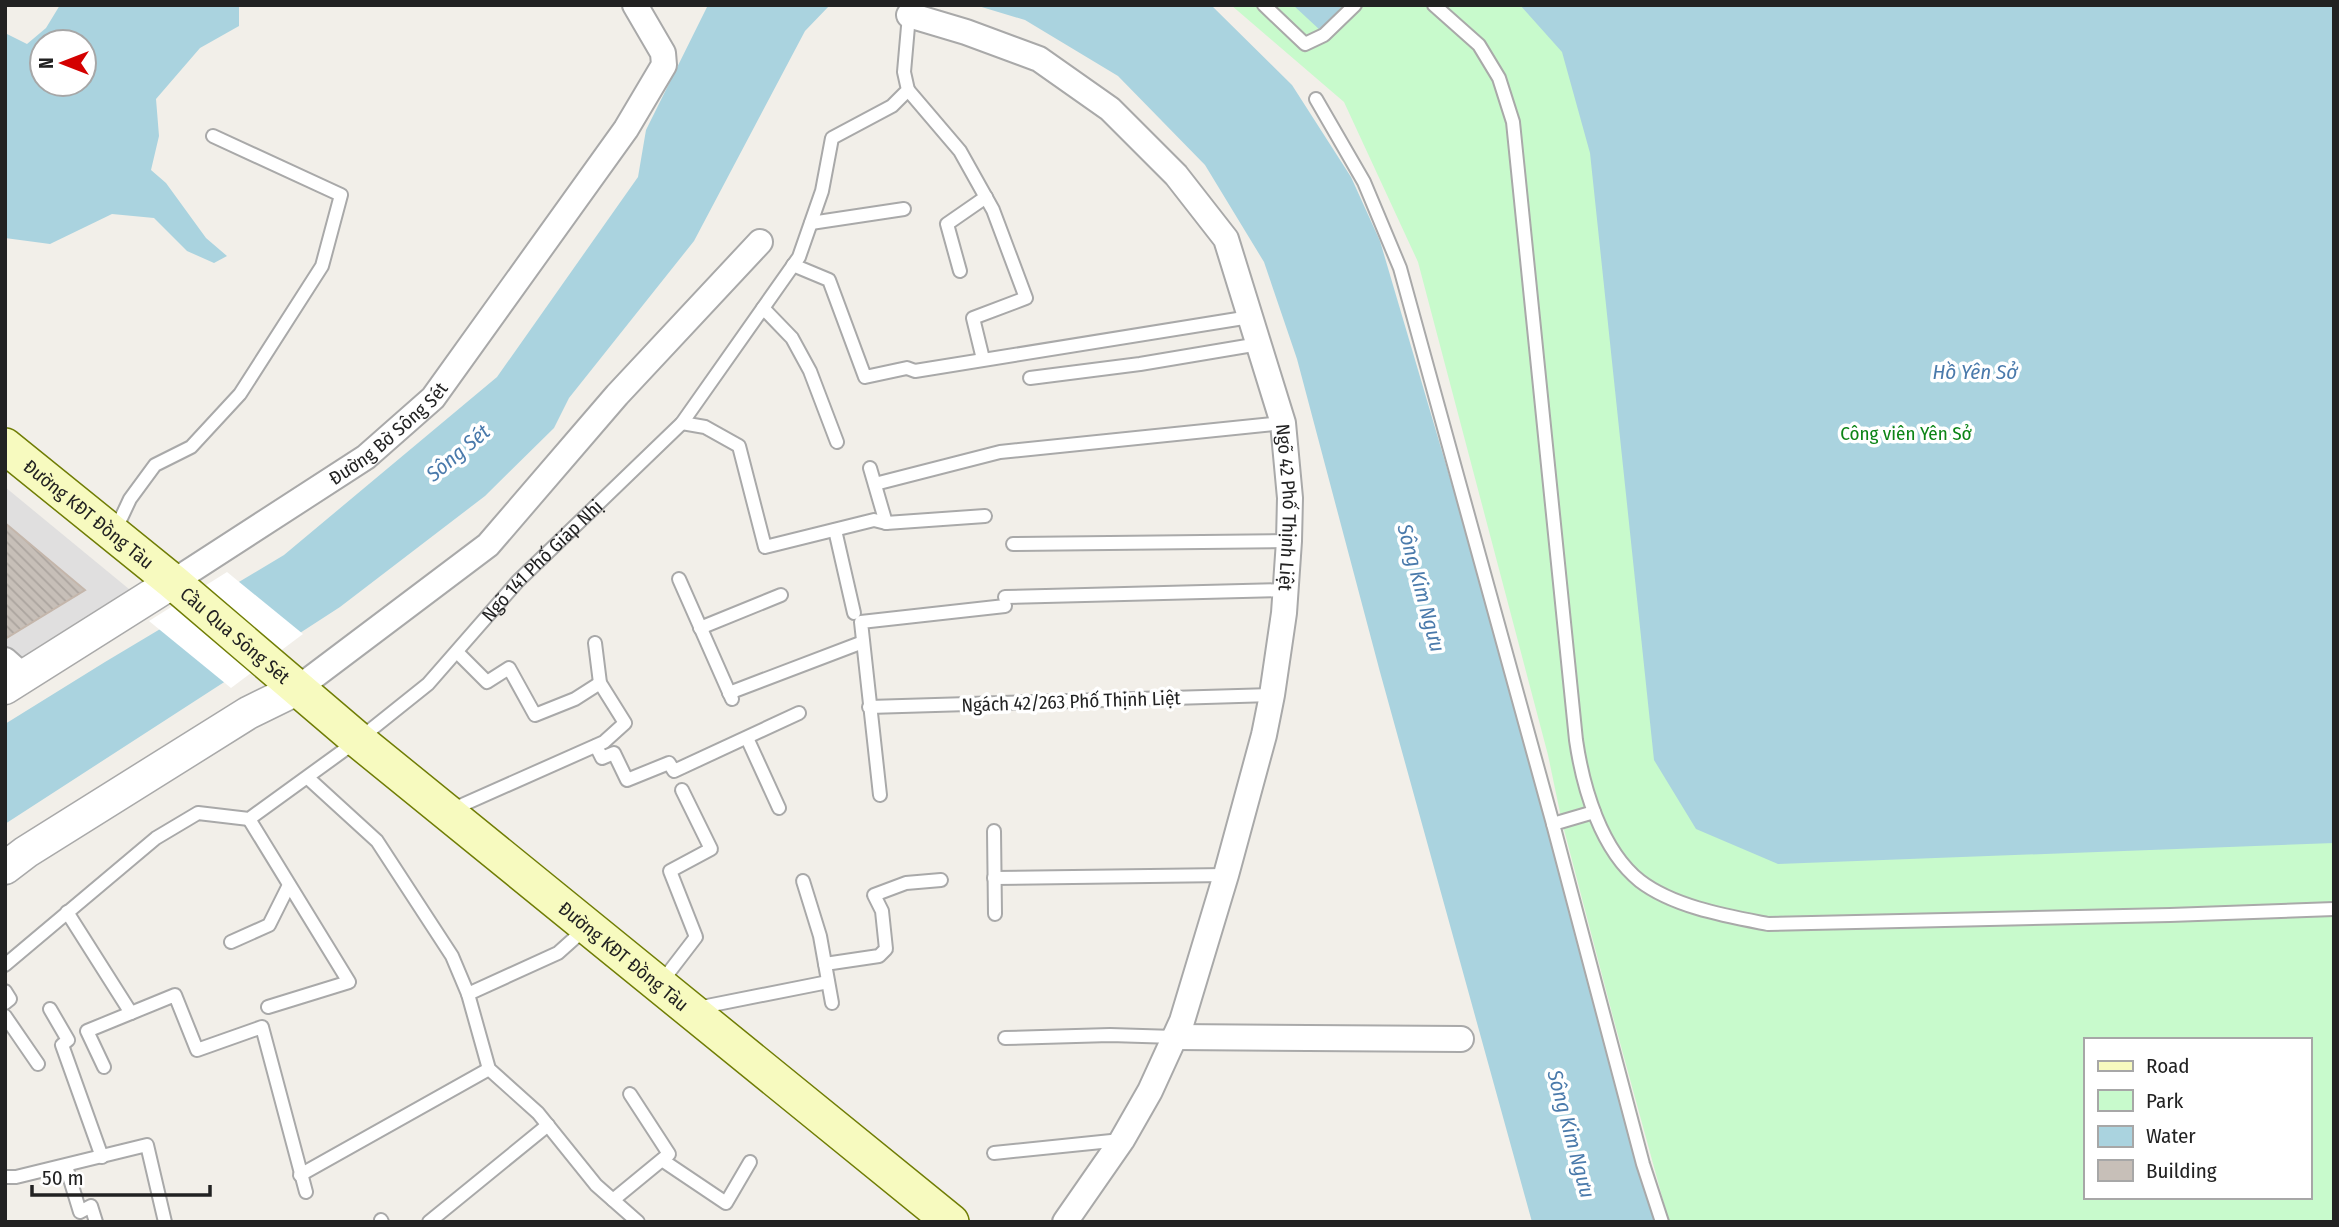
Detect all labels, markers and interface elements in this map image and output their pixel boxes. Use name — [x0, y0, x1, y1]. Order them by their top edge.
north arrow — [28, 28, 98, 98]
text: N — [35, 57, 58, 69]
water label: Hồ Yên Sở — [1933, 359, 2018, 385]
street label: Đường Bờ Sông Sét — [325, 377, 453, 490]
water label: Sông Sét — [420, 419, 495, 488]
park label: Công viên Yên Sở — [1840, 422, 1973, 445]
street label: Ngõ 42 Phố Thịnh Liệt — [1271, 423, 1301, 592]
street label: Đường KĐT Đồng Tàu — [19, 455, 158, 574]
street label: Ngõ 141 Phố Giáp Nhị — [477, 495, 607, 626]
water label: Sông Kim Ngưu — [1391, 520, 1451, 655]
street label: Cầu Qua Sông Sét — [175, 582, 295, 689]
street label: Ngách 42/263 Phố Thịnh Liệt — [961, 686, 1182, 717]
street label: Đường KĐT Đồng Tàu — [554, 897, 693, 1016]
legend — [2084, 1038, 2311, 1199]
text: Road — [2146, 1053, 2190, 1079]
water label: Sông Kim Ngưu — [1541, 1066, 1601, 1201]
text: Park — [2146, 1088, 2184, 1114]
text: Water — [2146, 1123, 2196, 1149]
scale bar — [32, 1154, 210, 1198]
text: Building — [2146, 1158, 2217, 1184]
text: 50 m — [42, 1165, 84, 1191]

